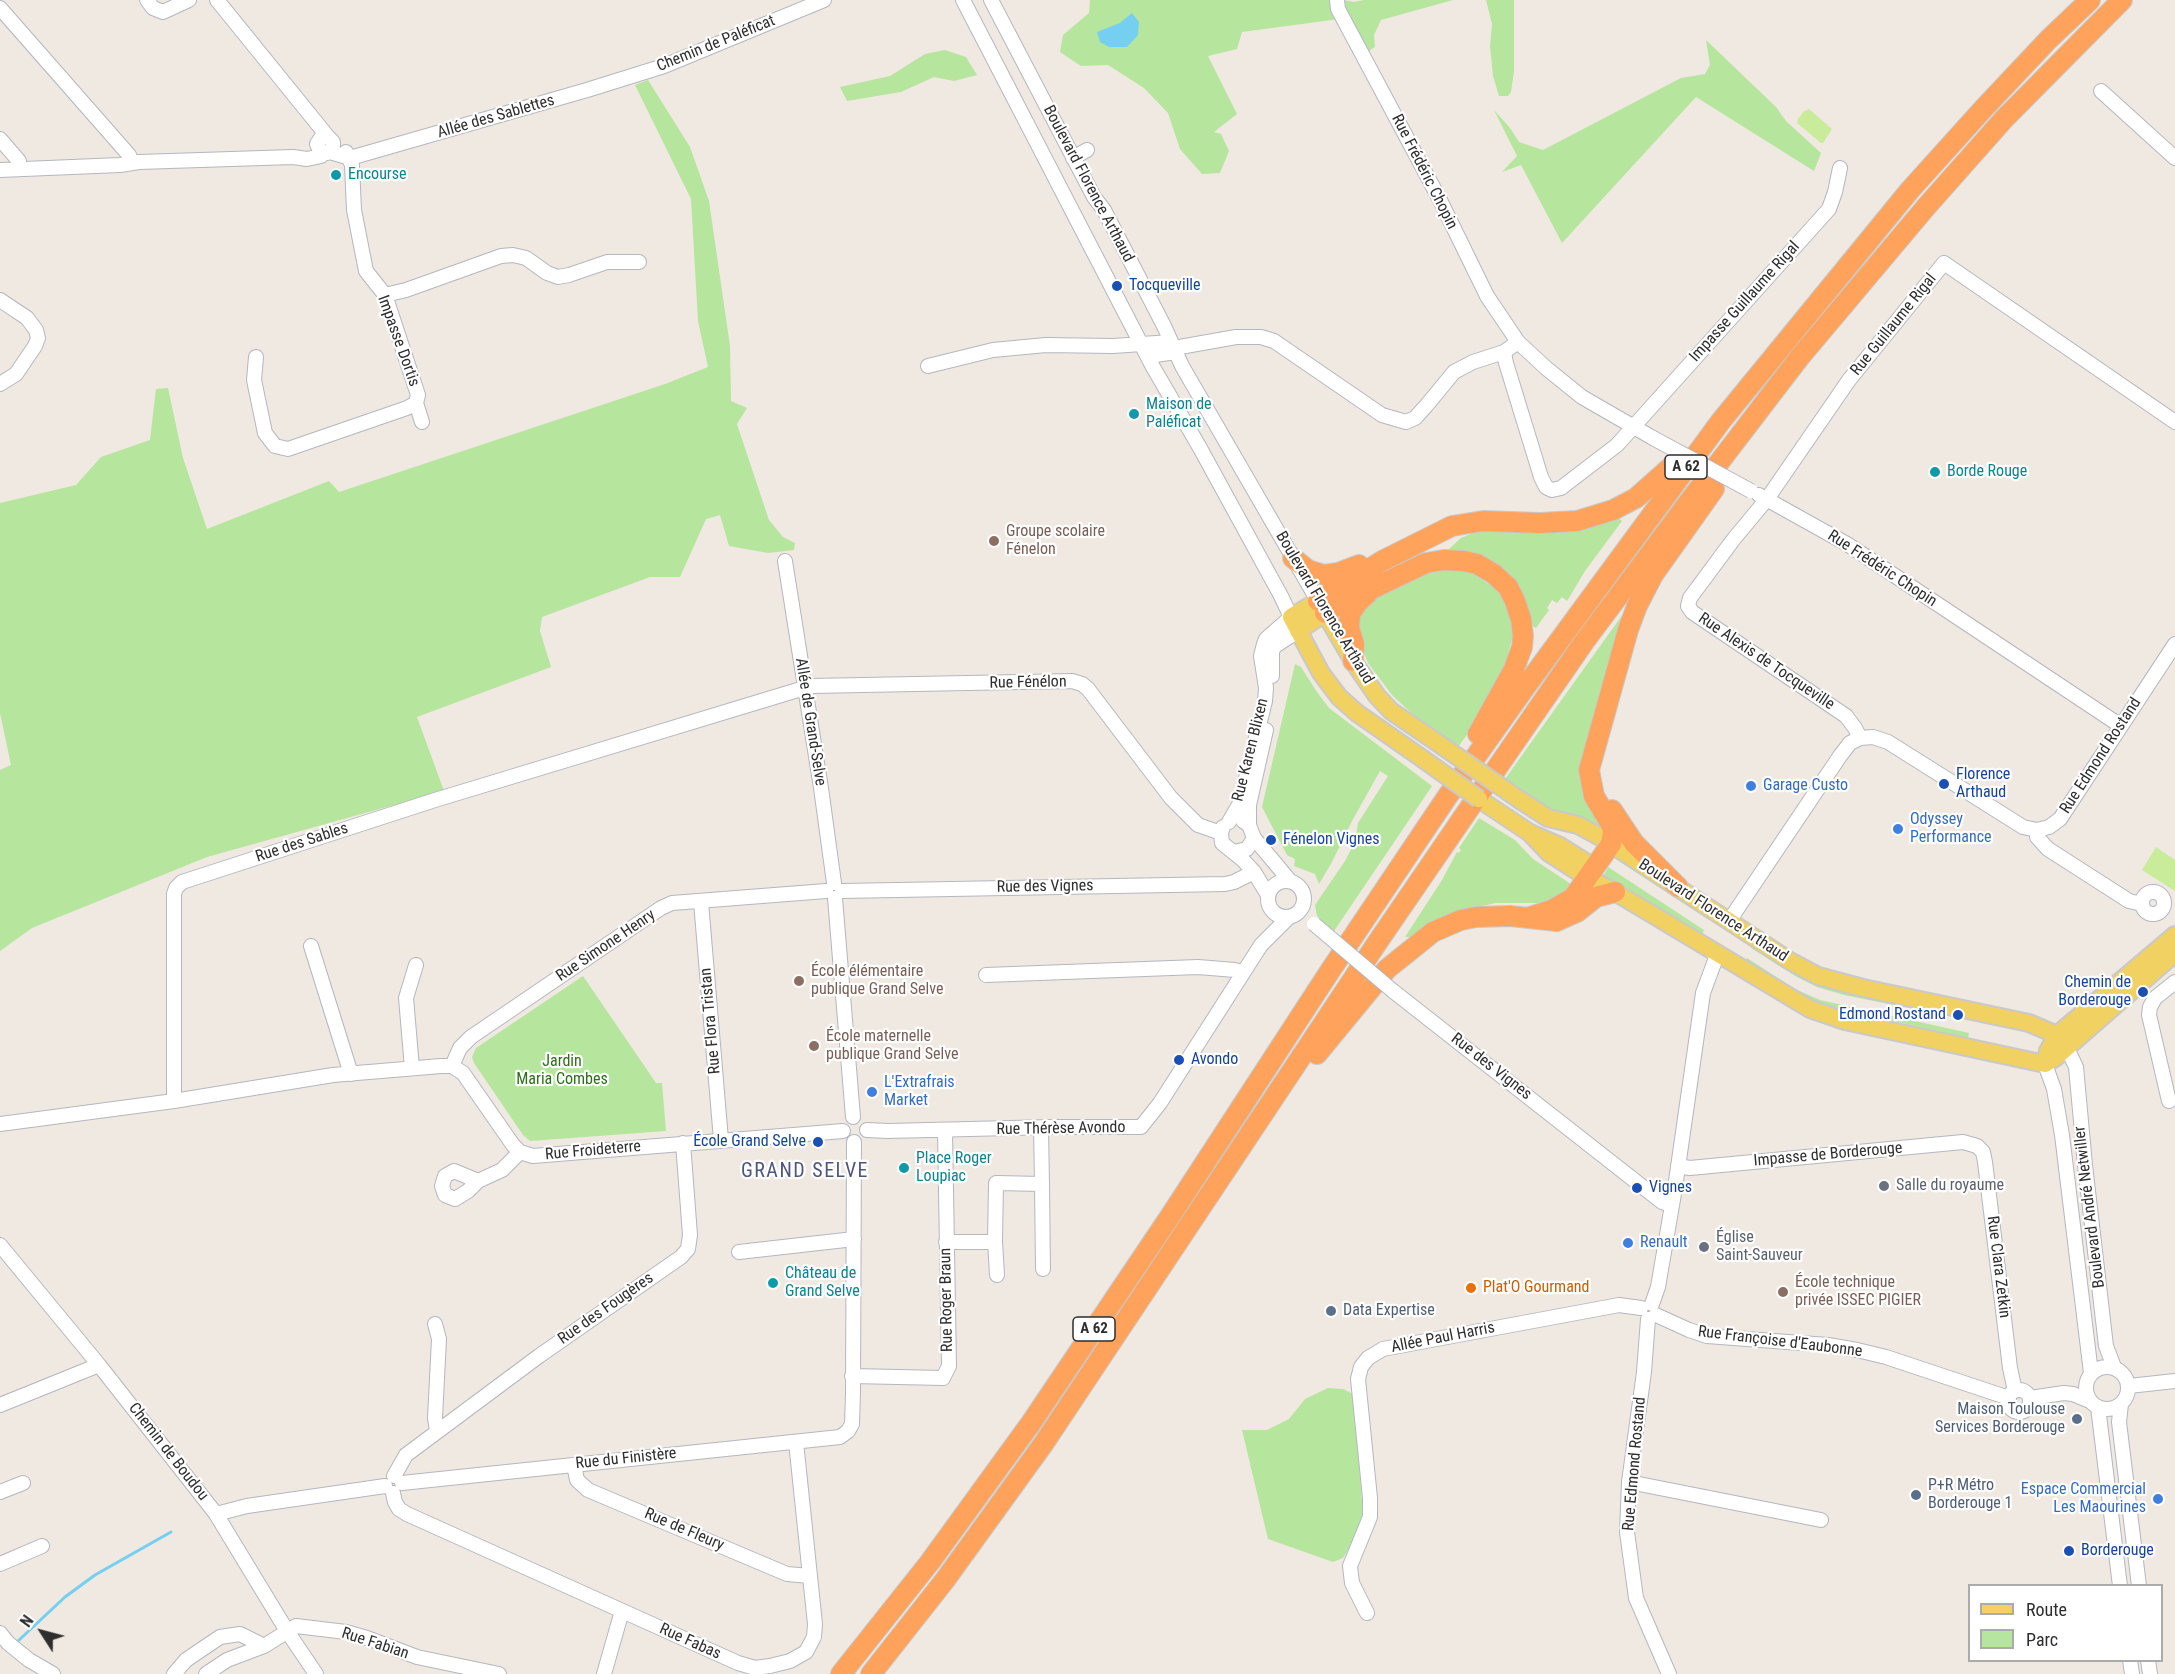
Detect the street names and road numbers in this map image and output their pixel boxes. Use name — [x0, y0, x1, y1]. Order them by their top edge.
street label: Chemin de Paléficat — [654, 12, 778, 76]
street label: Allée des Sablettes — [435, 91, 557, 143]
street label: Boulevard Florence Arthaud — [1039, 102, 1137, 266]
street label: Rue Frédéric Chopin — [1387, 111, 1461, 233]
street label: Impasse Guillaume Rigal — [1686, 238, 1804, 366]
street label: Rue Guillaume Rigal — [1847, 270, 1941, 380]
street label: Impasse Dortis — [373, 293, 423, 389]
road number: A 62 — [1665, 455, 1707, 479]
street label: Rue Frédéric Chopin — [1824, 527, 1940, 611]
street label: Boulevard Florence Arthaud — [1271, 528, 1377, 688]
street label: Rue Alexis de Tocqueville — [1694, 609, 1838, 715]
street label: Allée de Grand-Selve — [790, 657, 830, 787]
street label: Rue Fénélon — [989, 673, 1067, 693]
street label: Rue Edmond Rostand — [2056, 694, 2146, 818]
street label: Rue Karen Blixen — [1229, 696, 1273, 804]
street label: Rue des Sables — [253, 819, 351, 867]
street label: Boulevard Florence Arthaud — [1635, 855, 1791, 967]
street label: Rue des Vignes — [996, 877, 1094, 897]
street label: Rue Simone Henry — [553, 906, 659, 986]
street label: Rue Flora Tristan — [697, 967, 725, 1075]
street label: Rue des Vignes — [1447, 1030, 1535, 1104]
street label: Rue Thérèse Avondo — [996, 1118, 1126, 1140]
street label: Boulevard André Netwiller — [2071, 1125, 2109, 1289]
street label: Rue Froideterre — [544, 1137, 642, 1165]
street label: Impasse de Borderouge — [1753, 1139, 1903, 1171]
street label: Rue Clara Zetkin — [1982, 1215, 2014, 1319]
street label: Rue Roger Braun — [936, 1248, 958, 1352]
street label: Rue des Fougères — [555, 1269, 657, 1349]
road number: A 62 — [1073, 1317, 1115, 1341]
street label: Allée Paul Harris — [1390, 1319, 1496, 1357]
street label: Rue Françoise d'Eaubonne — [1697, 1322, 1863, 1362]
street label: Rue Edmond Rostand — [1620, 1396, 1650, 1532]
street label: Chemin de Boudou — [124, 1399, 212, 1505]
street label: Rue du Finistère — [575, 1444, 677, 1474]
street label: Rue de Fleury — [641, 1505, 727, 1555]
street label: Rue Fabas — [656, 1620, 724, 1664]
street label: Rue Fabian — [339, 1624, 411, 1664]

